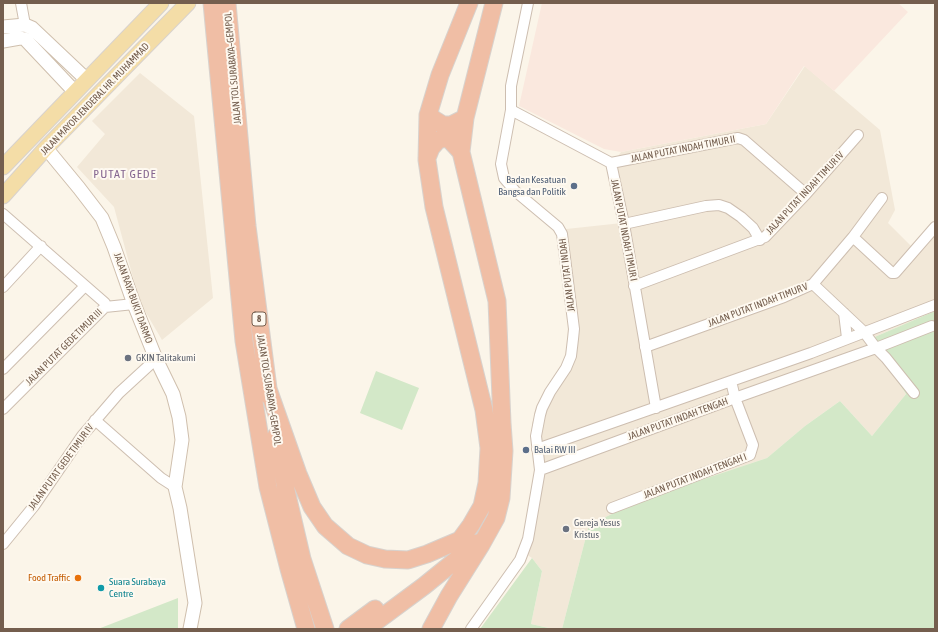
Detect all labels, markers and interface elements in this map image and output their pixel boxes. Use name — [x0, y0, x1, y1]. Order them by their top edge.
street label: JALAN TOL SURABAYA–GEMPOL — [222, 12, 244, 124]
street label: JALAN MAYOR JENDERAL HR. MUHAMMAD — [38, 40, 152, 158]
street label: JALAN PUTAT INDAH TIMUR II — [630, 133, 736, 165]
street label: JALAN PUTAT INDAH TIMUR IV — [764, 149, 846, 237]
district label: PUTAT GEDE — [93, 167, 157, 181]
place label: Badan Kesatuan Bangsa dan Politik — [498, 174, 566, 198]
street label: JALAN PUTAT INDAH TIMUR I — [608, 178, 640, 282]
marker: Badan Kesatuan Bangsa dan Politik — [569, 181, 579, 191]
street label: JALAN PUTAT INDAH — [557, 238, 577, 312]
street label: JALAN RAYA BUKIT DARMO — [111, 251, 155, 345]
street label: JALAN PUTAT INDAH TIMUR V — [706, 280, 810, 330]
street label: JALAN PUTAT GEDE TIMUR III — [23, 306, 105, 388]
road number: 8 — [252, 312, 266, 326]
street label: JALAN TOL SURABAYA–GEMPOL — [254, 334, 284, 446]
place label: GKIN Talitakumi — [136, 352, 196, 364]
marker: GKIN Talitakumi — [123, 353, 133, 363]
street label: JALAN PUTAT INDAH TENGAH — [626, 395, 730, 443]
street label: JALAN PUTAT GEDE TIMUR IV — [26, 422, 96, 512]
place label: Balai RW III — [534, 444, 576, 456]
marker: Balai RW III — [521, 445, 531, 455]
street label: JALAN PUTAT INDAH TENGAH I — [642, 451, 748, 501]
place label: Gereja Yesus Kristus — [574, 517, 620, 540]
marker: Gereja Yesus Kristus — [561, 524, 571, 534]
place label: Food Traffic — [28, 572, 70, 584]
marker: Food Traffic — [73, 573, 83, 583]
place label: Suara Surabaya Centre — [109, 576, 166, 600]
marker: Suara Surabaya Centre — [96, 583, 106, 593]

